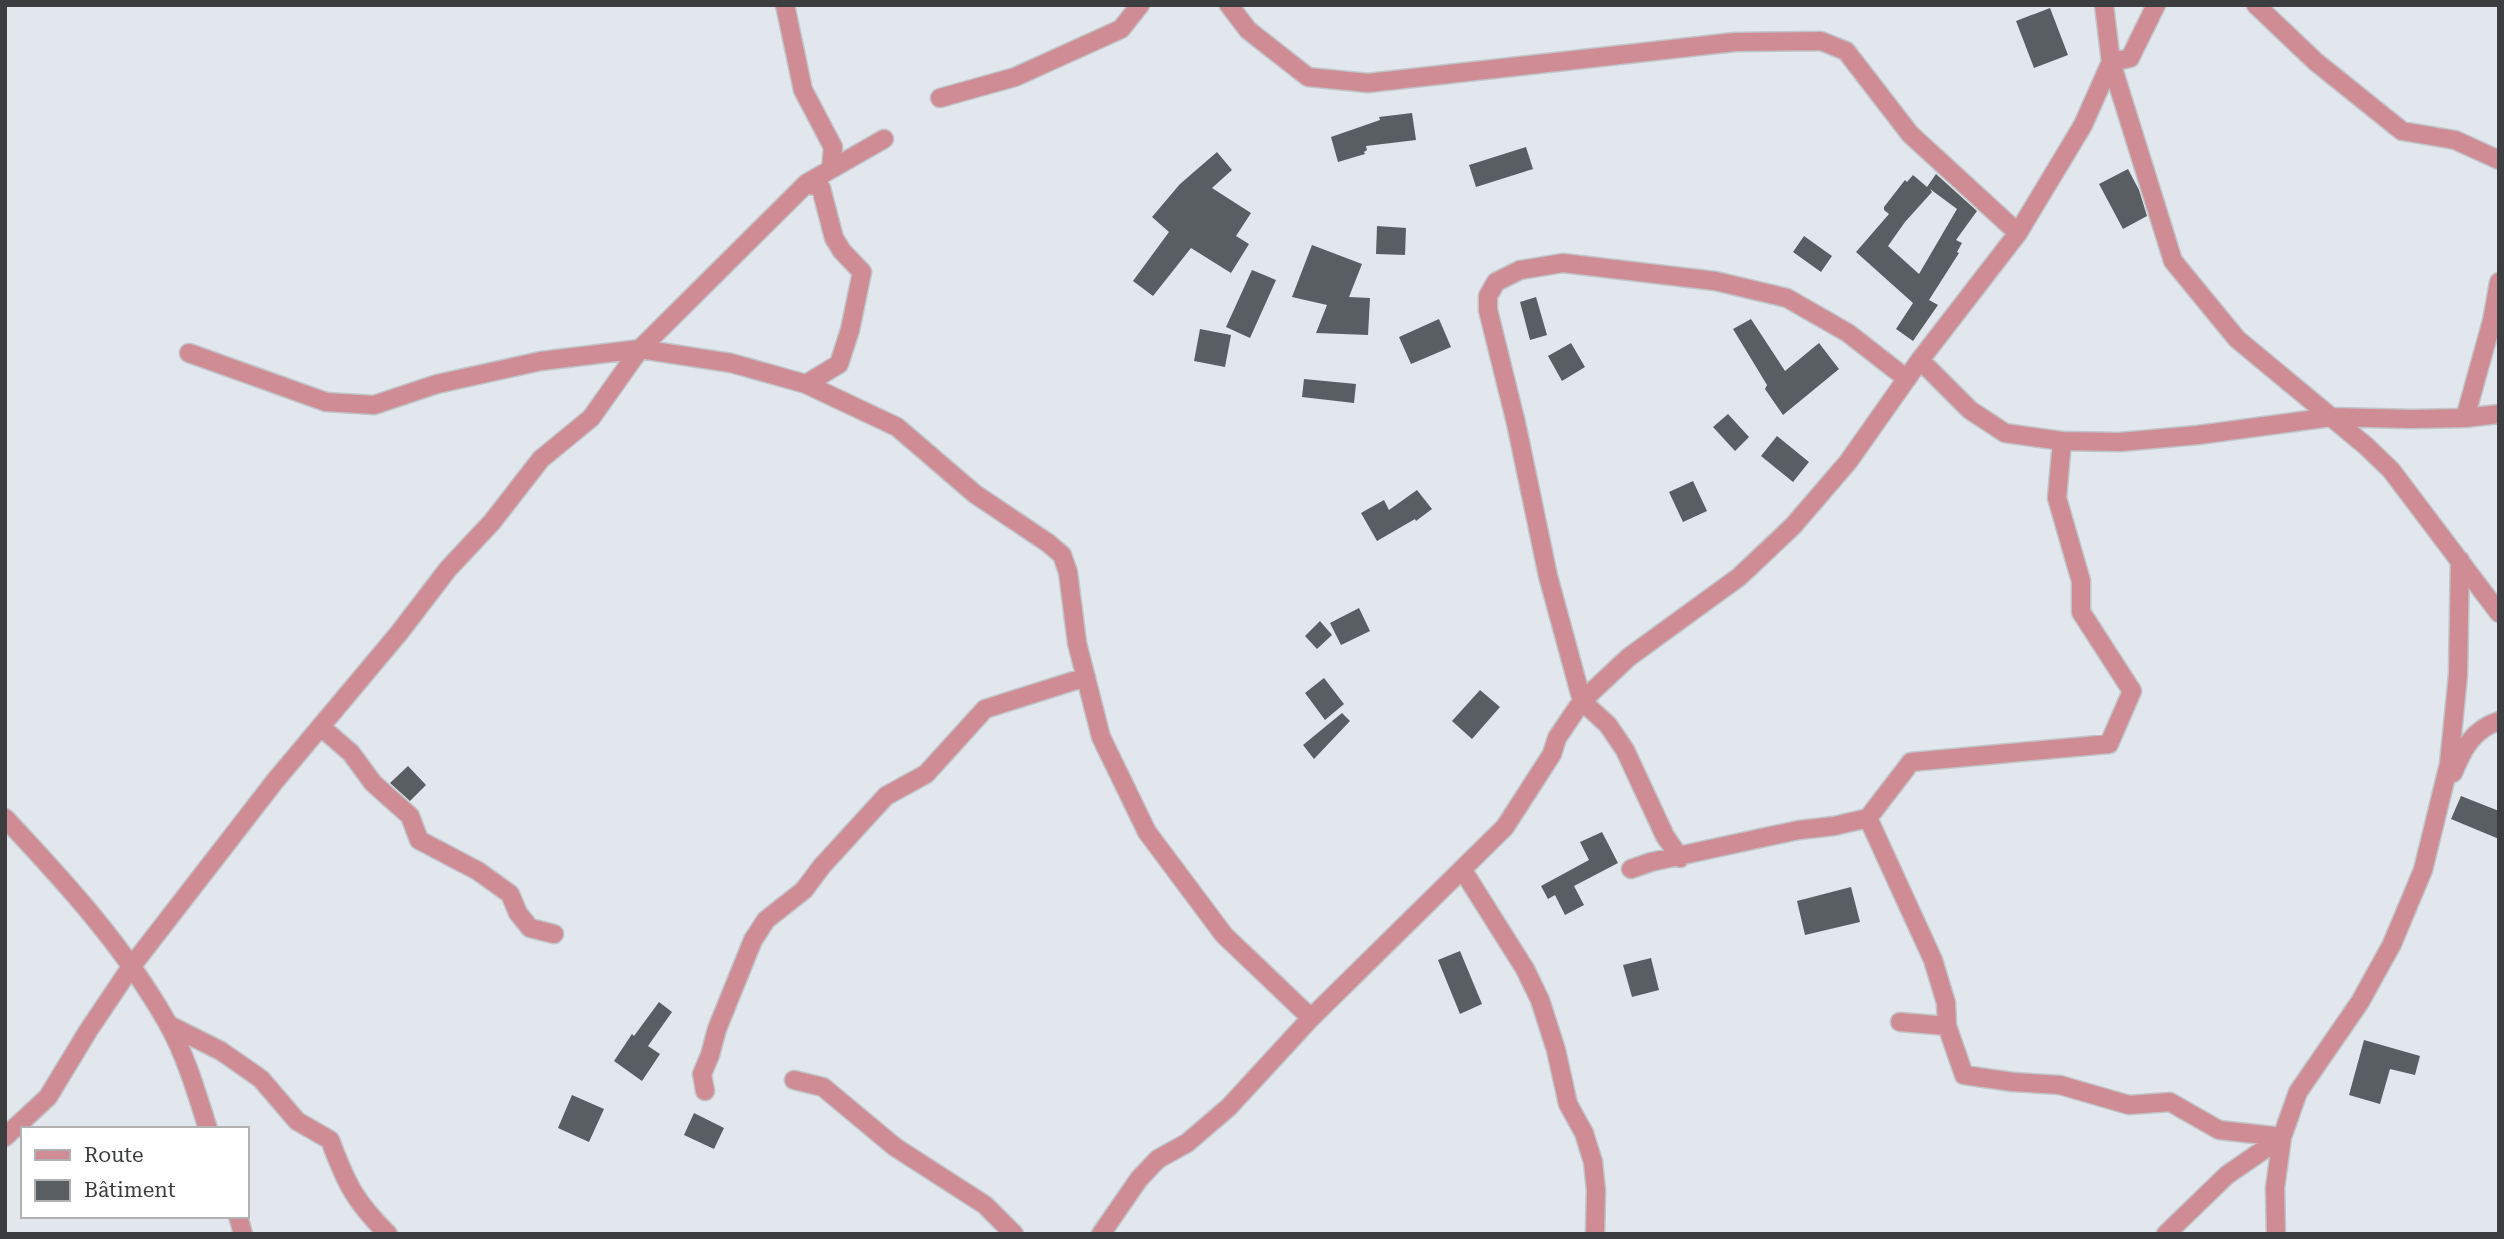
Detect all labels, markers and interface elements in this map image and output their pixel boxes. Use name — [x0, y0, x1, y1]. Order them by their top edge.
legend — [21, 1127, 248, 1218]
text: Route — [84, 1143, 143, 1167]
text: Bâtiment — [84, 1178, 176, 1202]

